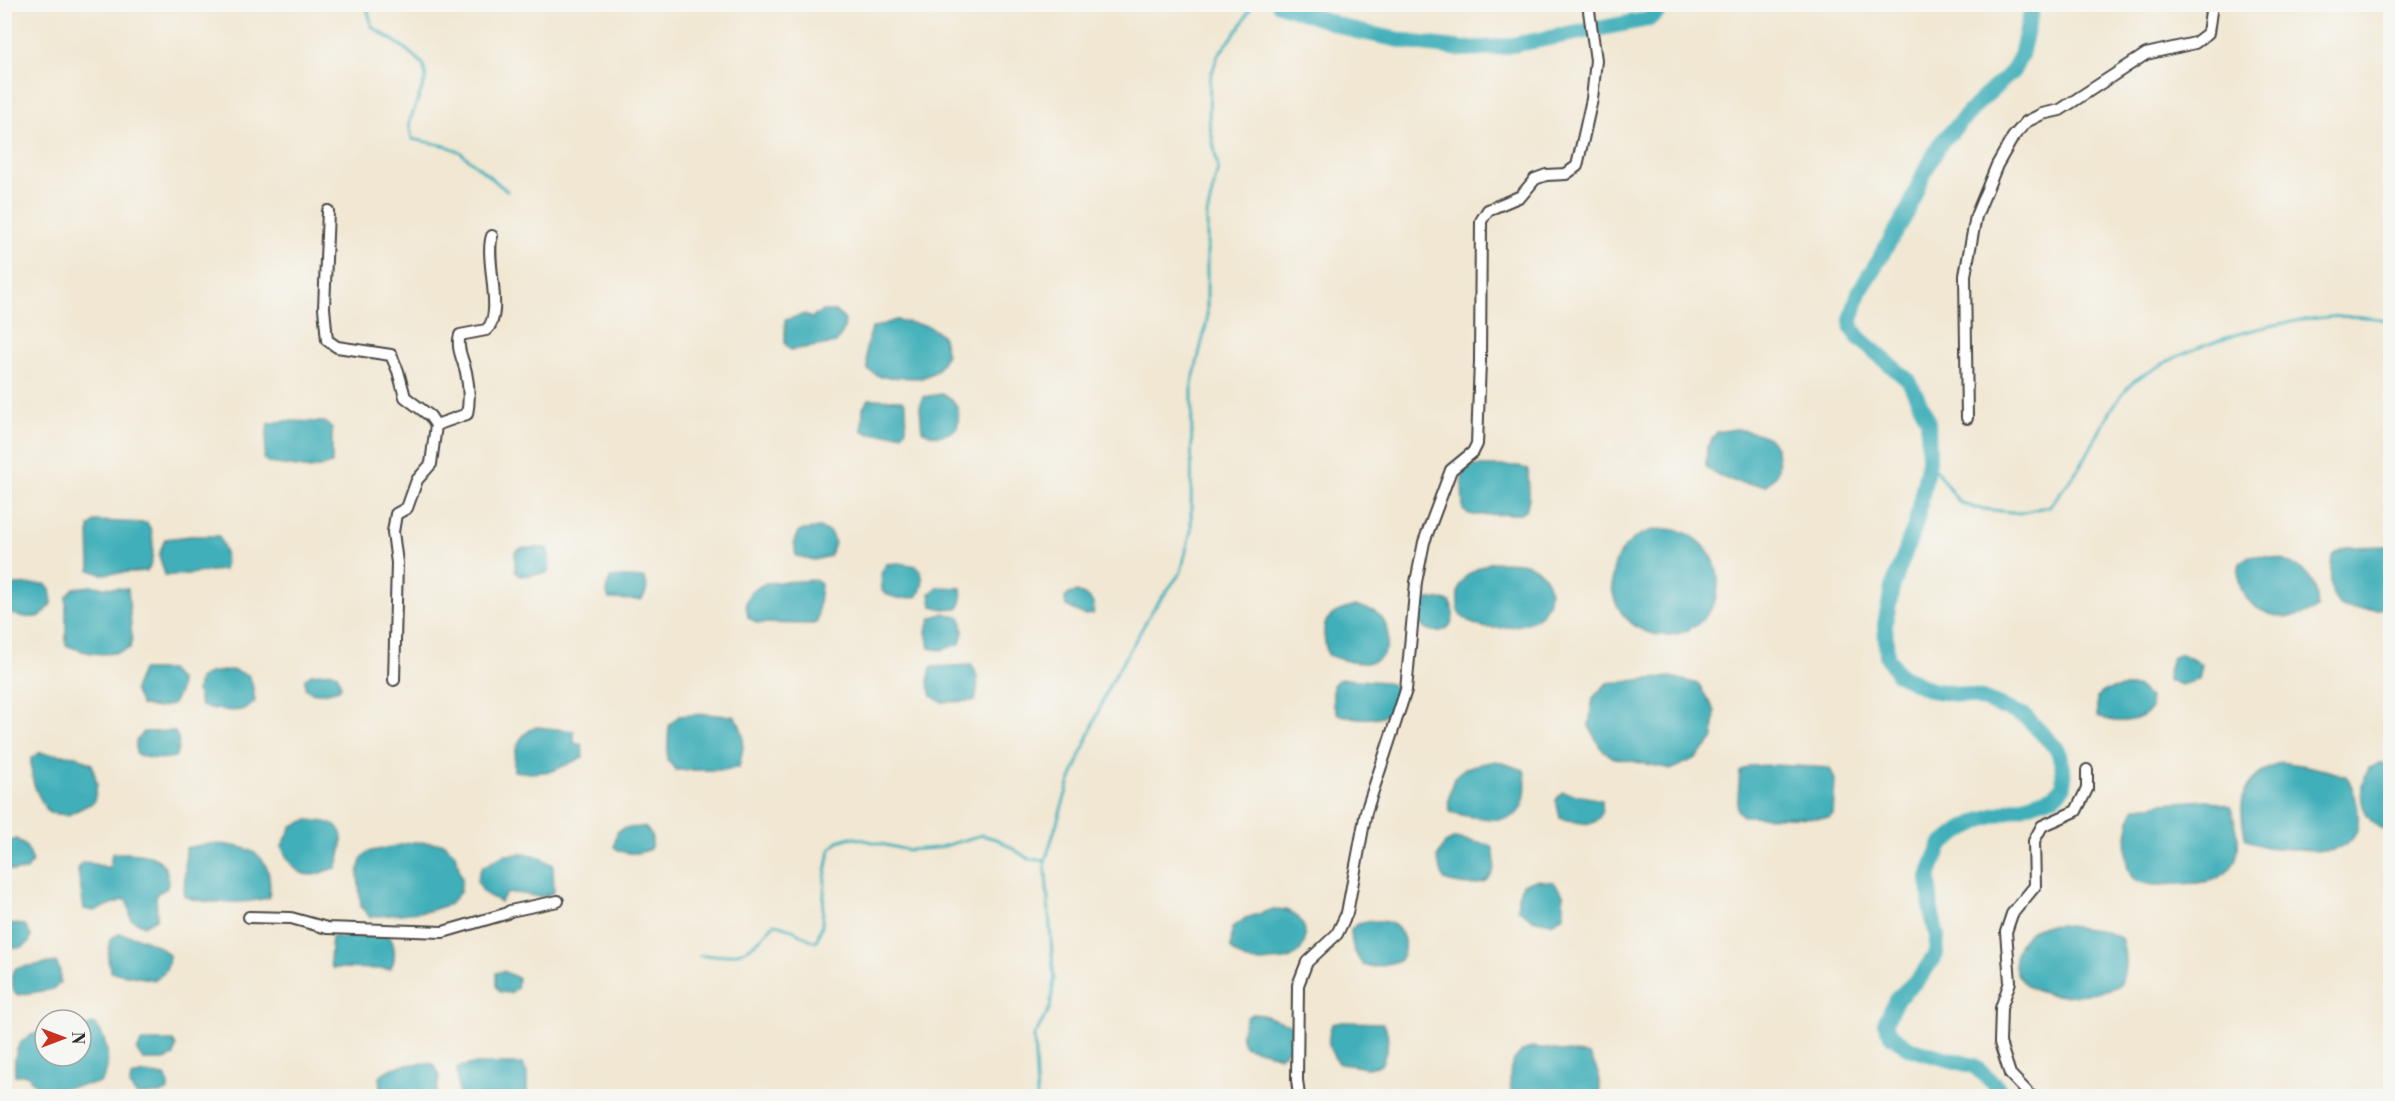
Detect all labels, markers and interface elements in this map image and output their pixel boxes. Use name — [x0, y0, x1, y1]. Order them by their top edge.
north arrow — [33, 1008, 93, 1068]
text: N — [67, 1032, 87, 1045]

